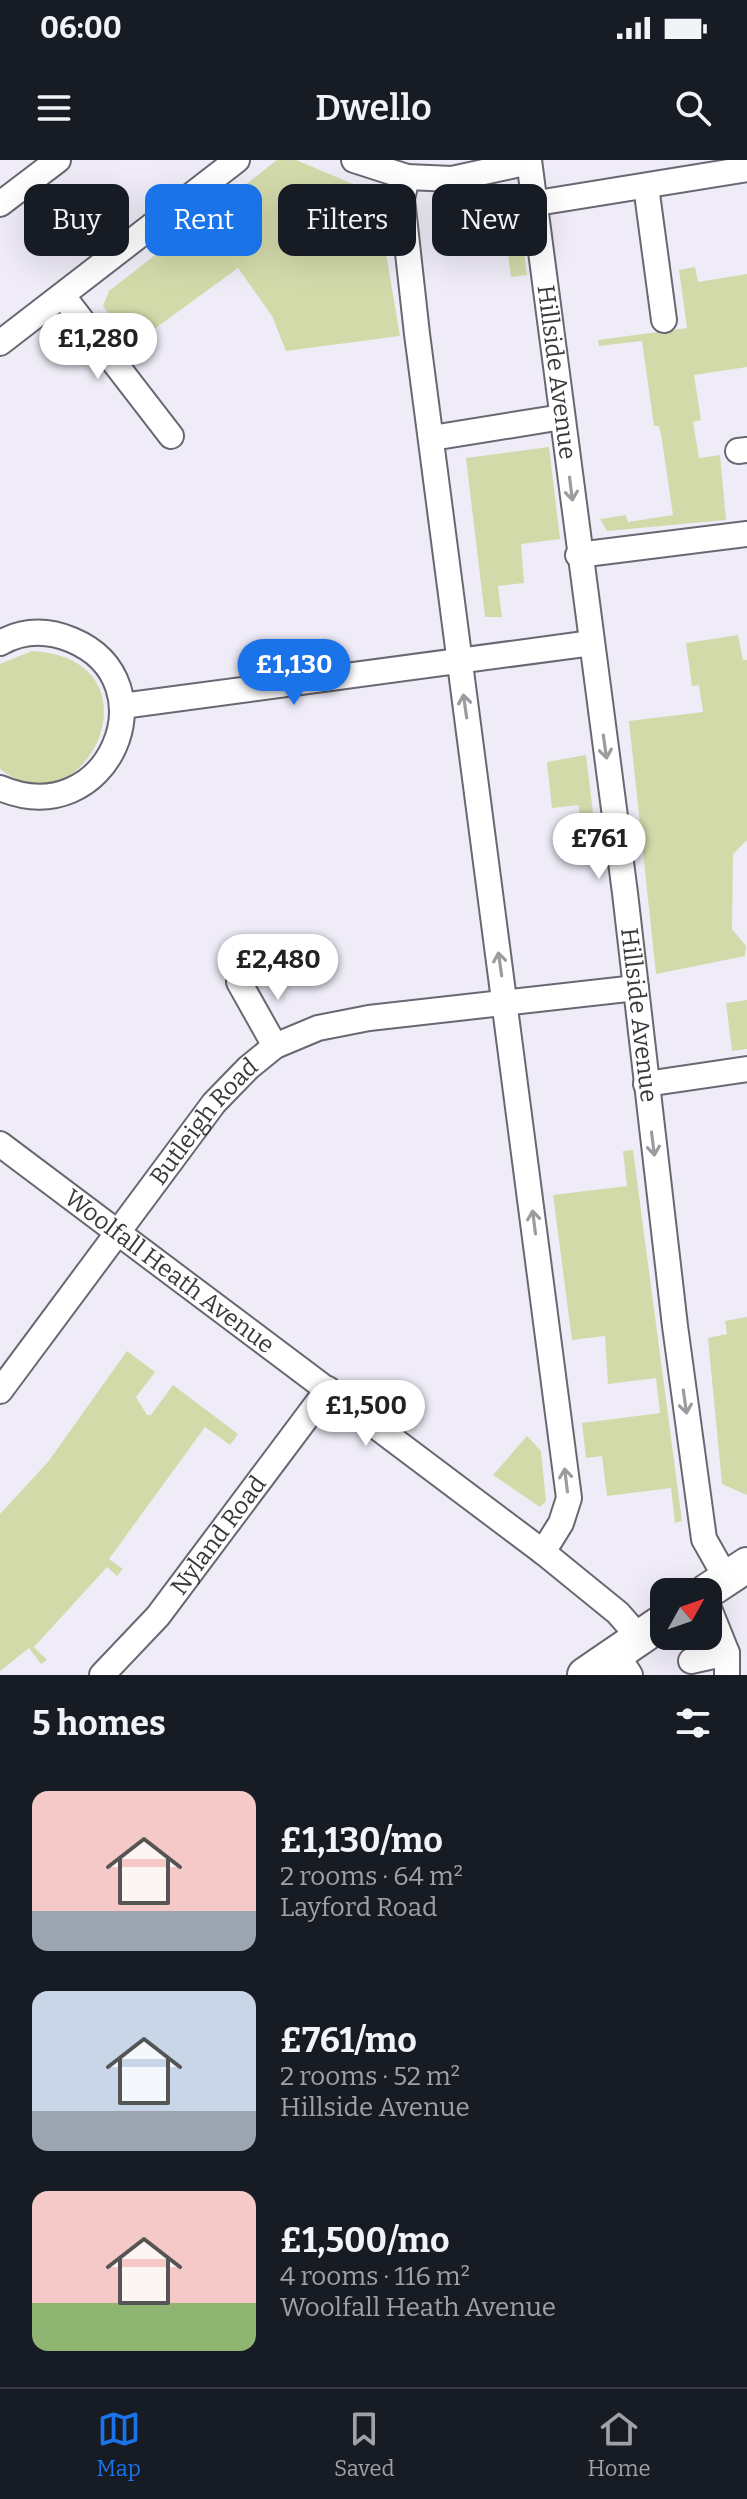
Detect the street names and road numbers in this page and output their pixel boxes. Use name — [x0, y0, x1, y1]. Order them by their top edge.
street label: Hillside Avenue — [532, 283, 582, 461]
street label: Hillside Avenue — [615, 926, 663, 1104]
street label: Butleigh Road — [144, 1052, 263, 1190]
street label: Woolfall Heath Avenue — [59, 1184, 280, 1359]
street label: Nyland Road — [165, 1471, 272, 1600]

